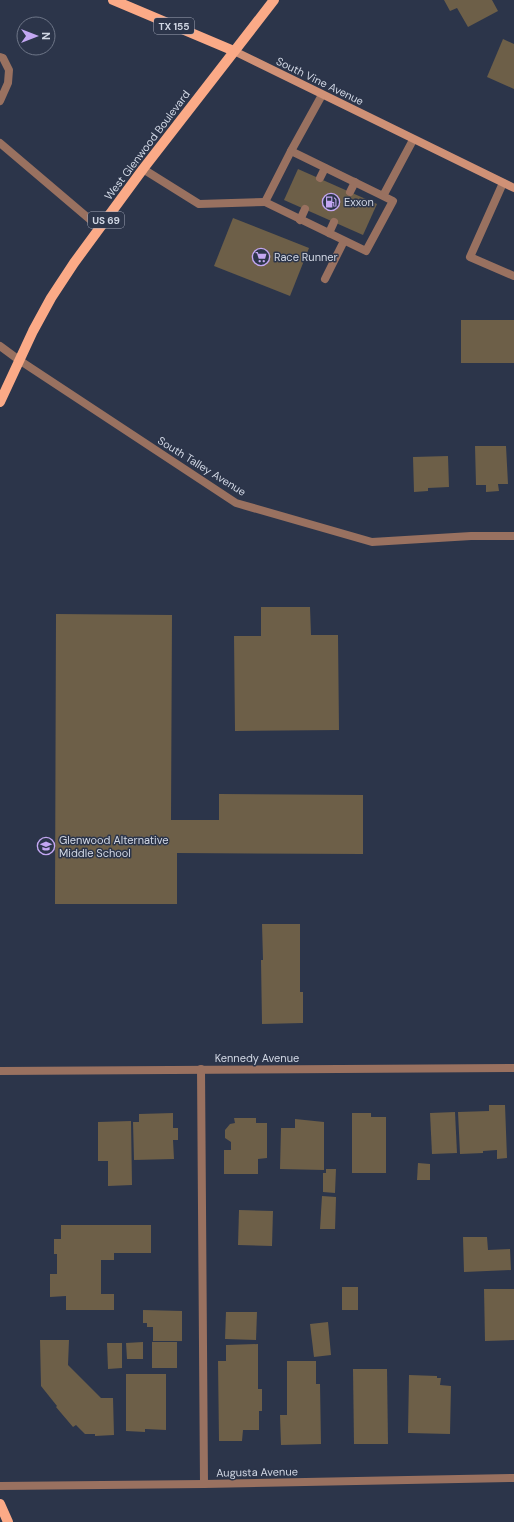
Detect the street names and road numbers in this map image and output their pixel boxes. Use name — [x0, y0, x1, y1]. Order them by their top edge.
road number: TX 155 — [154, 18, 194, 34]
street label: South Vine Avenue — [274, 54, 366, 108]
street label: West Glenwood Boulevard — [101, 87, 193, 203]
road number: US 69 — [88, 212, 124, 228]
street label: South Talley Avenue — [155, 433, 249, 499]
street label: Kennedy Avenue — [215, 1051, 299, 1065]
street label: Augusta Avenue — [216, 1464, 298, 1480]

